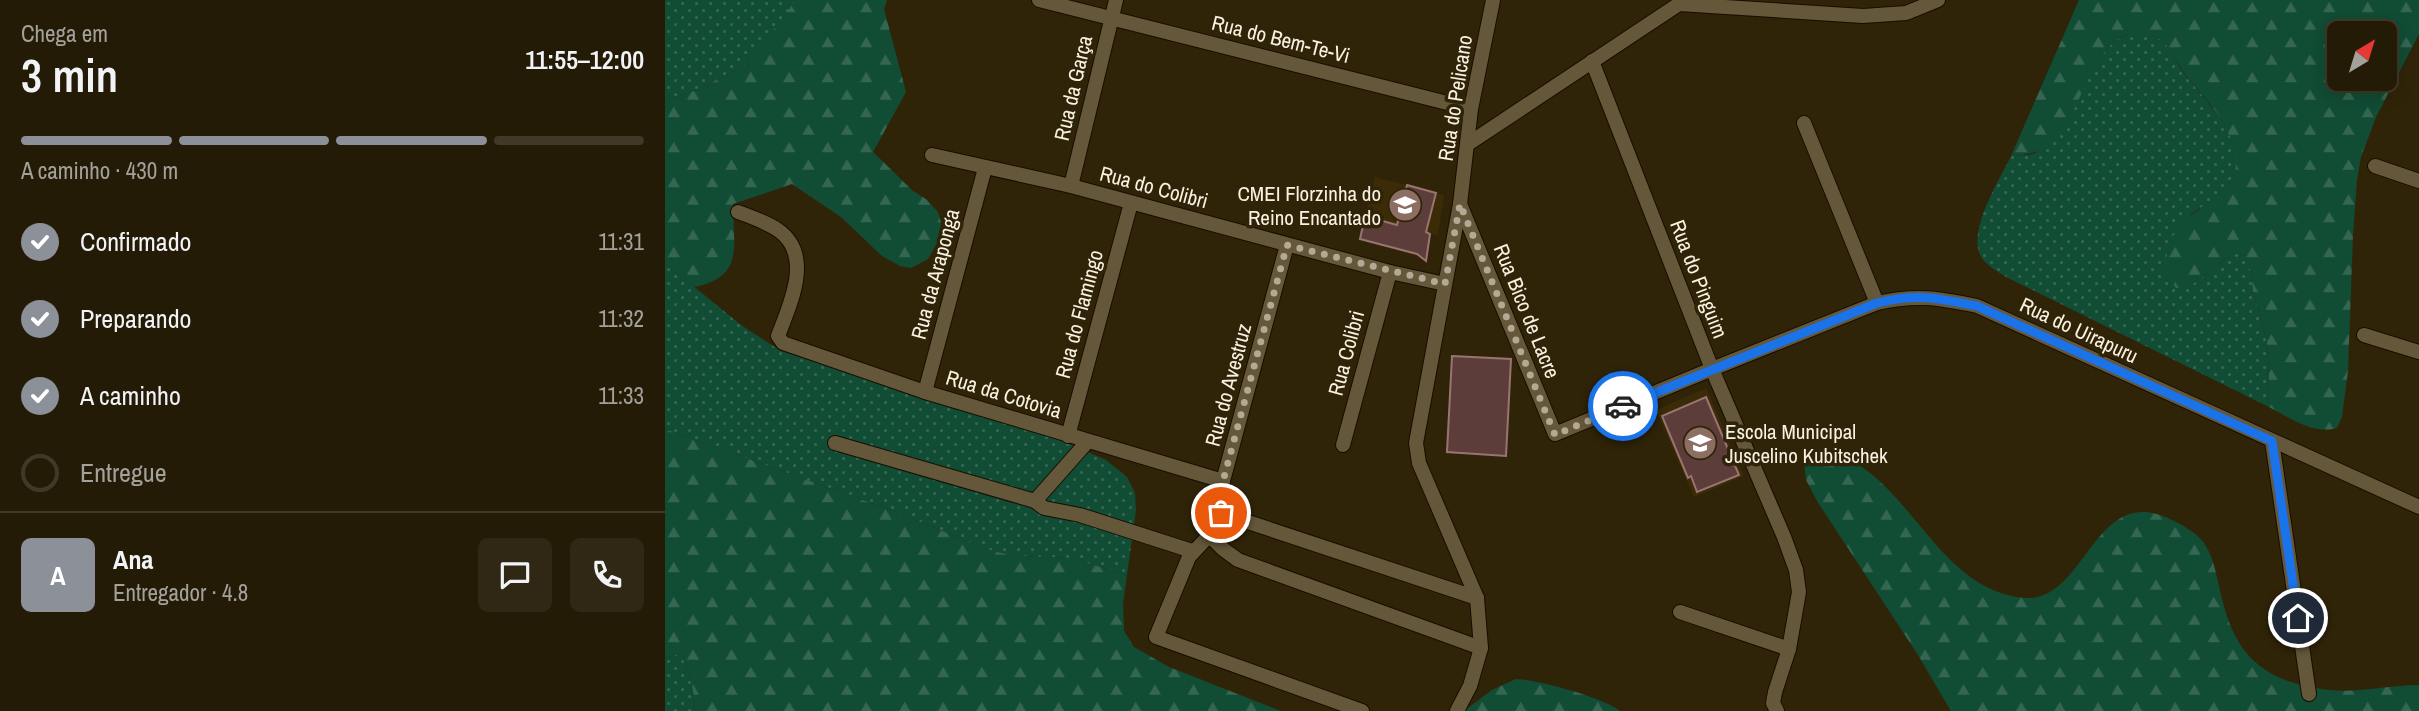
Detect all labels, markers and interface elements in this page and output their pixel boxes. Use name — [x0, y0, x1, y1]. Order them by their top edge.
street label: Rua do Bem-Te-Vi — [1209, 8, 1353, 70]
text: Chega em — [21, 18, 108, 49]
north arrow — [2327, 21, 2397, 91]
map controls — [2327, 21, 2397, 91]
street label: Rua da Garça — [1047, 32, 1099, 143]
street label: Rua do Pelicano — [1431, 33, 1479, 163]
text: 11:55–12:00 — [525, 42, 644, 77]
text: 3 min — [21, 44, 118, 106]
text: A caminho · 430 m — [21, 155, 178, 186]
street label: Rua do Colibri — [1097, 159, 1211, 215]
place label: CMEI Florzinha do Reino Encantado — [1237, 179, 1381, 232]
school or university icon: CMEI Florzinha do Reino Encantado — [1386, 186, 1424, 224]
street label: Rua da Araponga — [904, 205, 966, 342]
street label: Rua do Pinguim — [1663, 216, 1735, 342]
icon: check — [21, 223, 59, 261]
text: Confirmado — [80, 224, 191, 259]
text: 11:31 — [598, 226, 644, 257]
street label: Rua Bico de Lacre — [1487, 239, 1567, 383]
street label: Rua do Flamingo — [1048, 246, 1110, 382]
street label: Rua do Uirapuru — [2015, 290, 2143, 370]
icon: check — [21, 300, 59, 338]
text: Preparando — [80, 301, 191, 336]
text: 11:32 — [598, 303, 644, 334]
street label: Rua Colibri — [1321, 307, 1371, 399]
street label: Rua do Avestruz — [1198, 320, 1258, 450]
street label: Rua da Cotovia — [943, 363, 1066, 425]
courier — [1588, 371, 1658, 441]
icon: check — [21, 377, 59, 415]
text: A caminho — [80, 378, 181, 413]
text: 11:33 — [598, 380, 644, 411]
icon: car — [1604, 387, 1642, 425]
place label: Escola Municipal Juscelino Kubitschek — [1725, 417, 1888, 470]
school or university icon: Escola Municipal Juscelino Kubitschek — [1681, 424, 1719, 462]
text: Entregue — [80, 455, 167, 490]
pin — [1191, 483, 1251, 543]
icon: bag — [1202, 494, 1240, 532]
button: chat — [478, 538, 552, 612]
button: phone — [570, 538, 644, 612]
text: Ana — [113, 542, 153, 577]
text: A — [50, 558, 66, 593]
text: Entregador · 4.8 — [113, 577, 248, 608]
pin — [2268, 588, 2328, 648]
icon: home — [2279, 599, 2317, 637]

